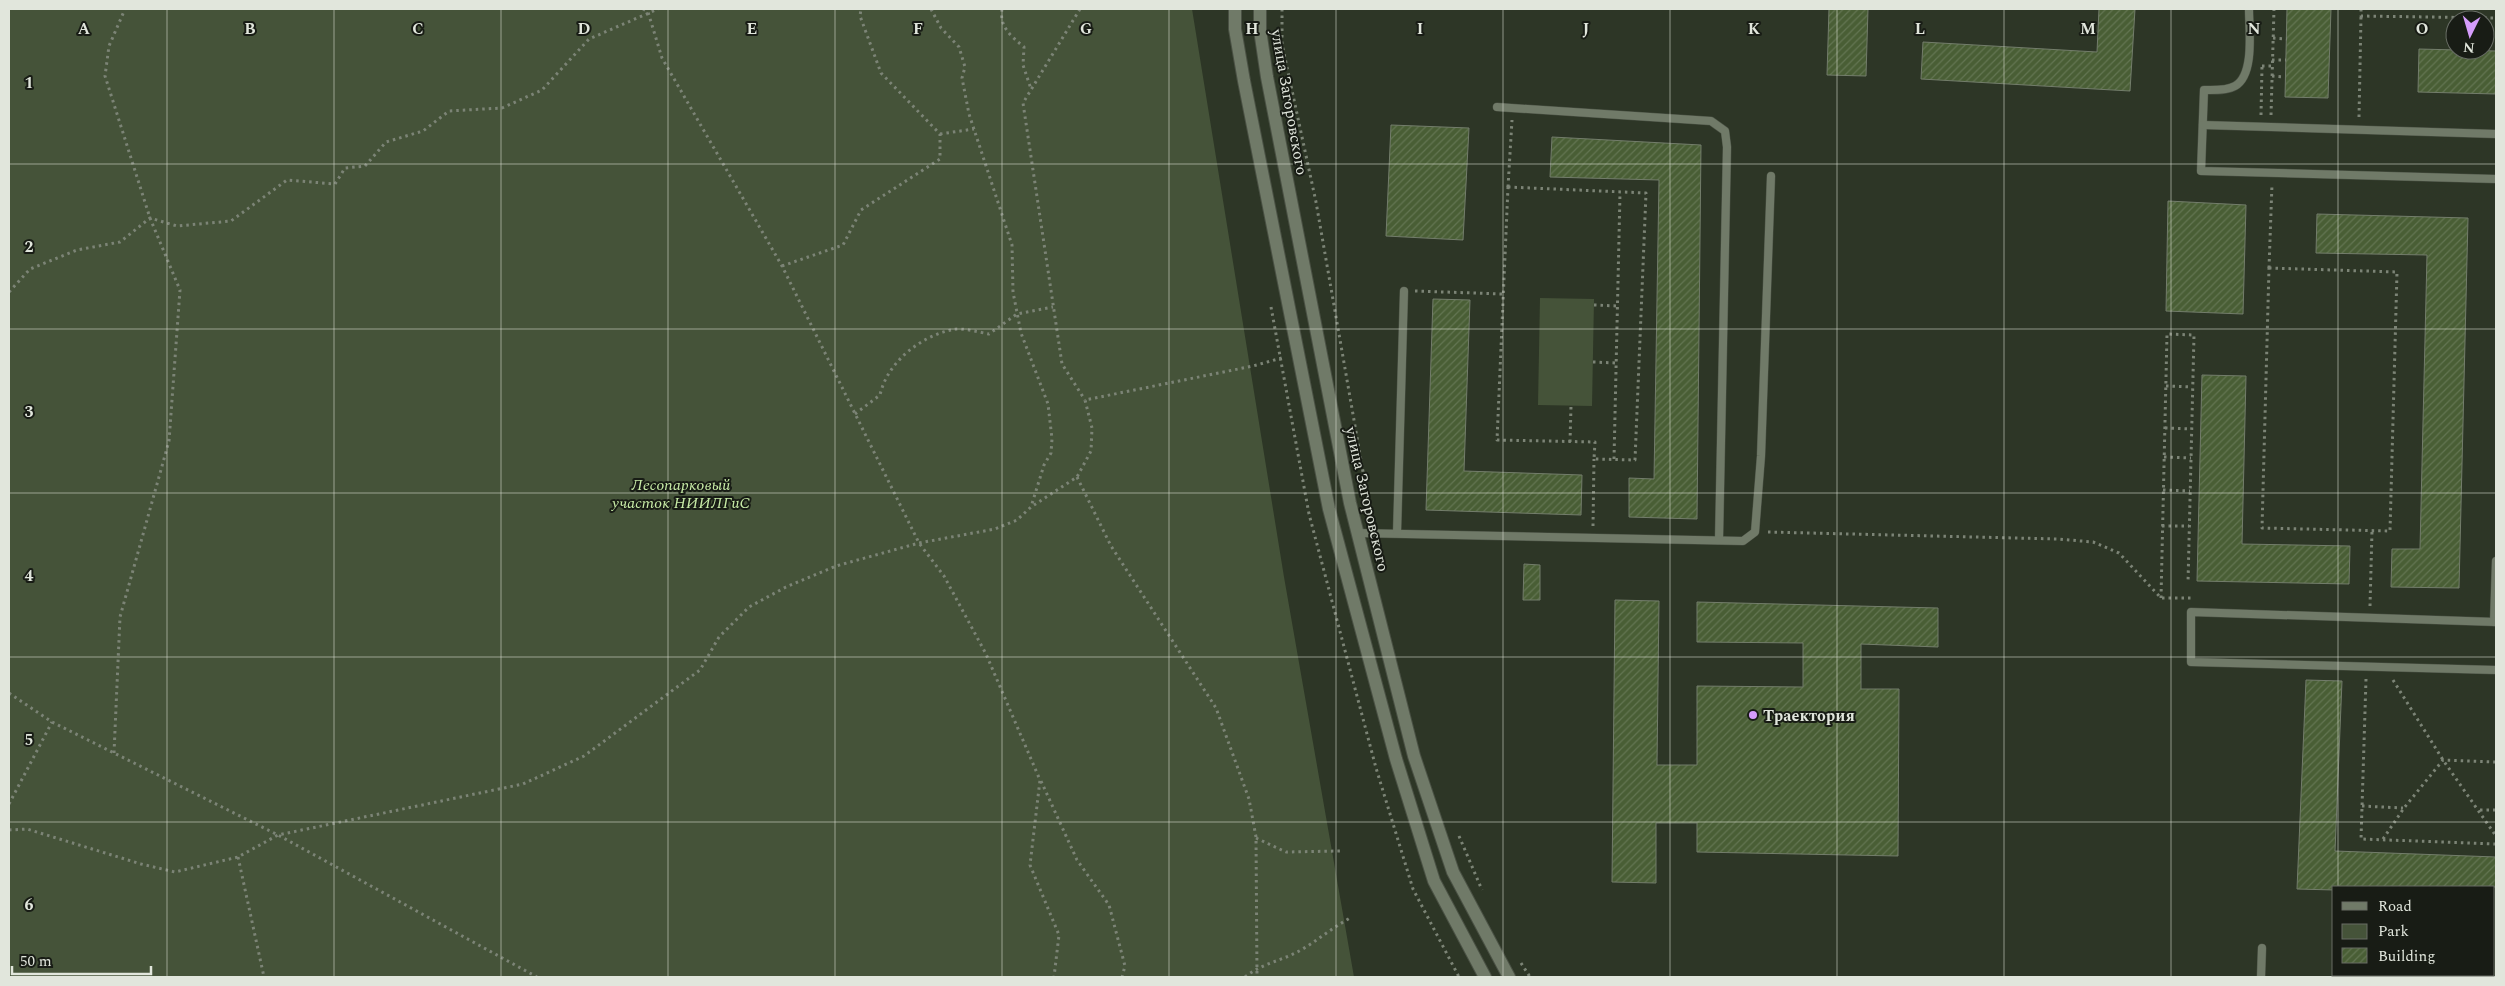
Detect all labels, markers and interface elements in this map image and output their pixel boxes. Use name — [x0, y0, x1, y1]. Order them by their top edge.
north arrow — [2445, 10, 2495, 60]
text: A — [78, 17, 91, 41]
text: B — [244, 17, 256, 41]
text: C — [412, 17, 424, 41]
text: D — [578, 17, 591, 41]
text: E — [747, 17, 757, 41]
text: F — [913, 17, 923, 41]
text: G — [1080, 17, 1092, 41]
text: H — [1245, 17, 1259, 41]
text: I — [1417, 17, 1423, 41]
text: J — [1583, 17, 1590, 41]
text: K — [1748, 17, 1761, 41]
text: L — [1915, 17, 1925, 41]
text: M — [2080, 17, 2096, 41]
text: N — [2247, 17, 2261, 41]
text: O — [2416, 17, 2428, 41]
street label: улица Загоровского — [1264, 26, 1314, 177]
text: N — [2462, 36, 2476, 58]
text: 1 — [25, 71, 33, 95]
text: 2 — [25, 235, 34, 259]
text: 3 — [25, 400, 34, 424]
street label: улица Загоровского — [1338, 424, 1395, 574]
park label: Лесопарковый участок НИИЛГиС — [611, 473, 751, 515]
text: 4 — [25, 564, 34, 588]
place label: Траектория — [1763, 704, 1855, 728]
marker: Траектория — [1747, 709, 1759, 721]
text: 5 — [25, 728, 33, 752]
legend — [2332, 886, 2495, 976]
text: 6 — [25, 893, 34, 917]
text: Road — [2378, 895, 2412, 918]
text: Park — [2378, 920, 2409, 943]
scale bar — [12, 944, 151, 976]
text: Building — [2378, 945, 2435, 968]
text: 50 m — [20, 950, 52, 973]

